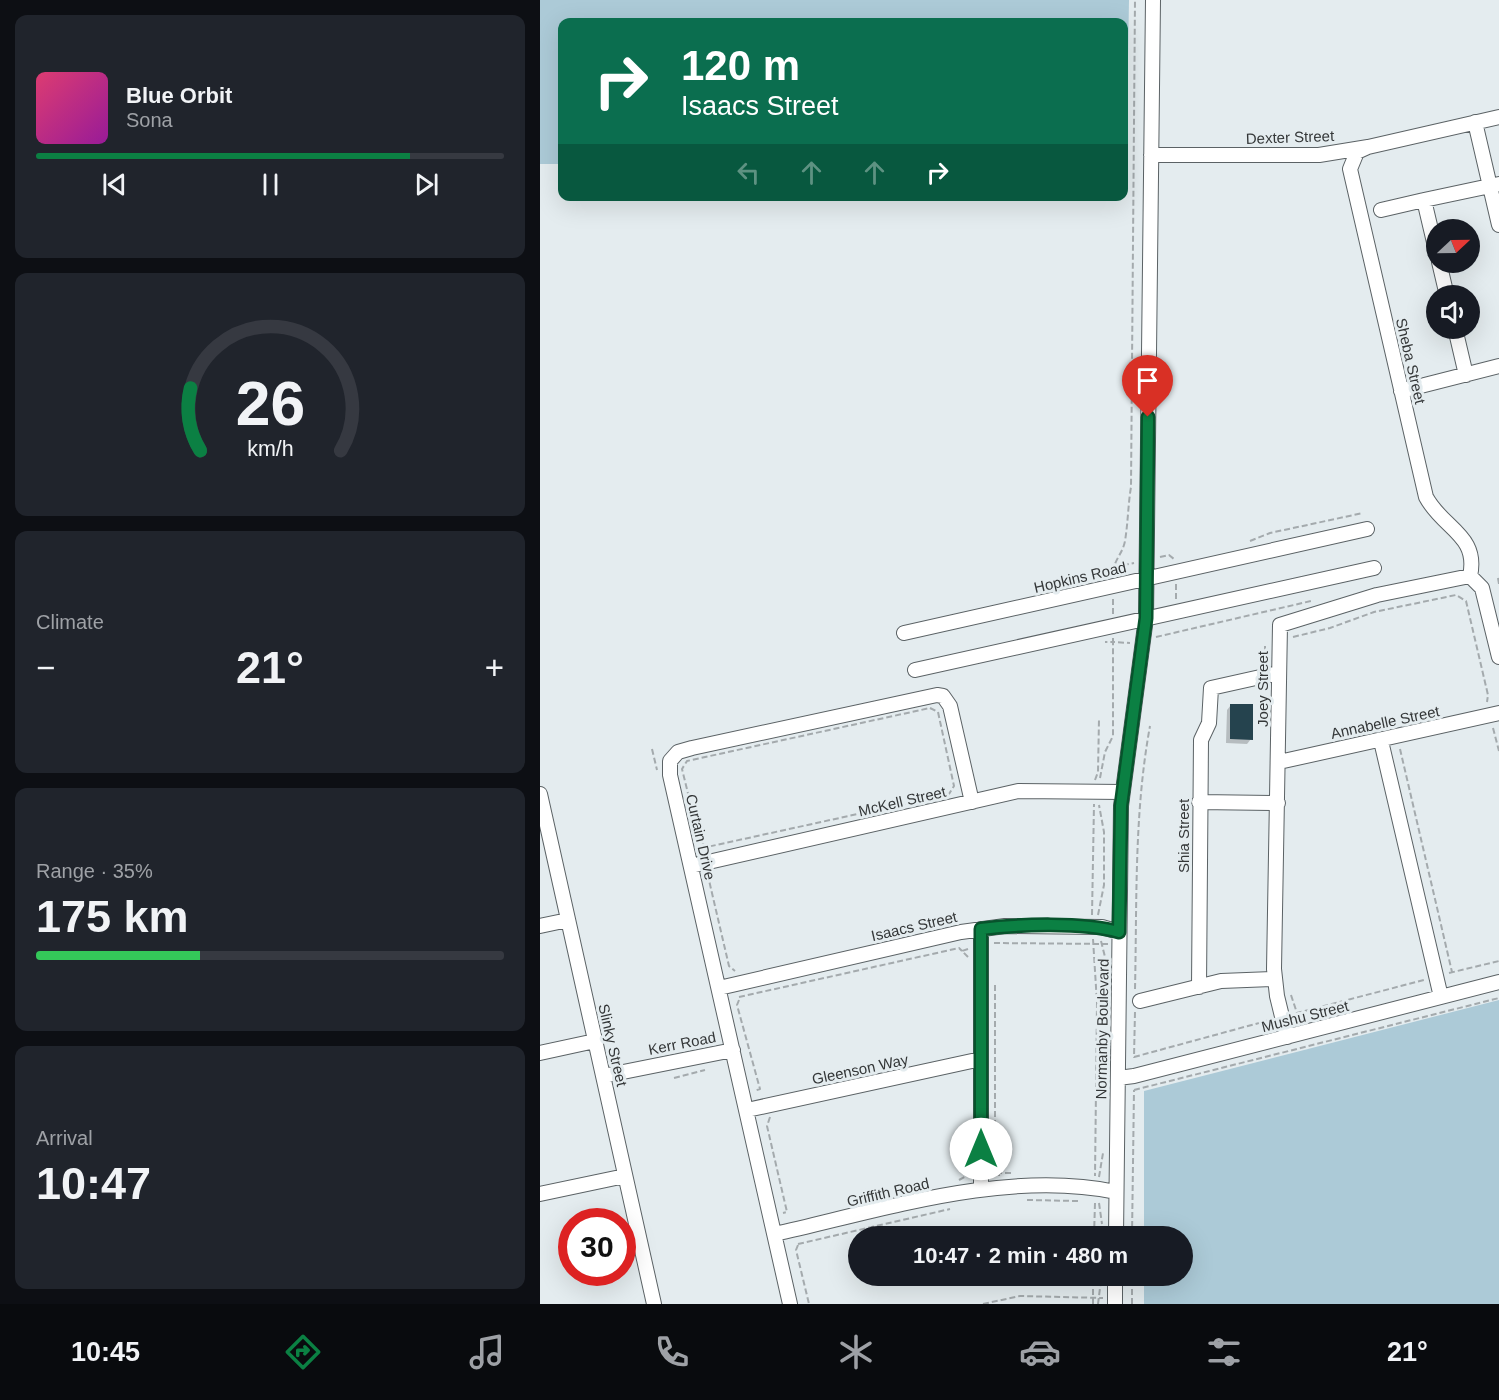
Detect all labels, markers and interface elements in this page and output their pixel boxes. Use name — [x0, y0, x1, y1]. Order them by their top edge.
icon: right — [582, 42, 660, 120]
text: 120 m — [681, 42, 800, 89]
text: Blue Orbit — [126, 83, 232, 108]
text: Isaacs Street — [681, 91, 839, 121]
text: Sona — [126, 109, 173, 131]
street label: Dexter Street — [1246, 127, 1335, 147]
icon: left — [732, 156, 765, 189]
icon: ahead — [795, 156, 828, 189]
icon: ahead — [858, 156, 891, 189]
icon: right — [921, 156, 954, 189]
icon: previous — [98, 168, 131, 201]
icon: pause — [254, 168, 287, 201]
icon: next — [410, 168, 443, 201]
north arrow — [1426, 219, 1480, 273]
map controls — [1426, 219, 1480, 339]
button: sound — [1426, 285, 1480, 339]
street label: Sheba Street — [1393, 316, 1429, 406]
pin — [1122, 355, 1173, 417]
icon: arrive — [1131, 364, 1164, 397]
text: 26 — [235, 369, 305, 438]
text: km/h — [247, 438, 293, 462]
street label: Hopkins Road — [1032, 558, 1128, 596]
text: Climate — [36, 611, 104, 633]
text: 21° — [236, 642, 304, 693]
text: − — [36, 649, 55, 686]
text: + — [485, 649, 504, 686]
street label: Joey Street — [1254, 650, 1271, 727]
street label: Annabelle Street — [1329, 702, 1442, 742]
street label: McKell Street — [857, 782, 948, 819]
street label: Curtain Drive — [683, 792, 719, 882]
street label: Shia Street — [1175, 798, 1192, 873]
text: Range · 35% — [36, 860, 153, 882]
text: 175 km — [36, 891, 189, 942]
street label: Isaacs Street — [869, 908, 959, 944]
street label: Normanby Boulevard — [1092, 958, 1112, 1100]
street label: Mushu Street — [1260, 997, 1351, 1035]
street label: Slinky Street — [595, 1002, 631, 1089]
street label: Kerr Road — [647, 1028, 717, 1058]
street label: Gleenson Way — [810, 1050, 910, 1087]
position arrow — [949, 1117, 1013, 1181]
text: Arrival — [36, 1127, 93, 1149]
text: 10:47 — [36, 1158, 151, 1209]
street label: Griffith Road — [845, 1174, 931, 1210]
speed limit sign: 30 — [558, 1208, 636, 1286]
text: 10:47 · 2 min · 480 m — [913, 1243, 1128, 1268]
icon: directions — [282, 1331, 324, 1373]
icon: music — [466, 1331, 508, 1373]
icon: phone — [651, 1331, 693, 1373]
icon: climate — [835, 1331, 877, 1373]
icon: car — [1019, 1331, 1061, 1373]
icon: filters — [1203, 1331, 1245, 1373]
text: 10:45 — [71, 1337, 140, 1367]
text: 21° — [1387, 1337, 1428, 1367]

